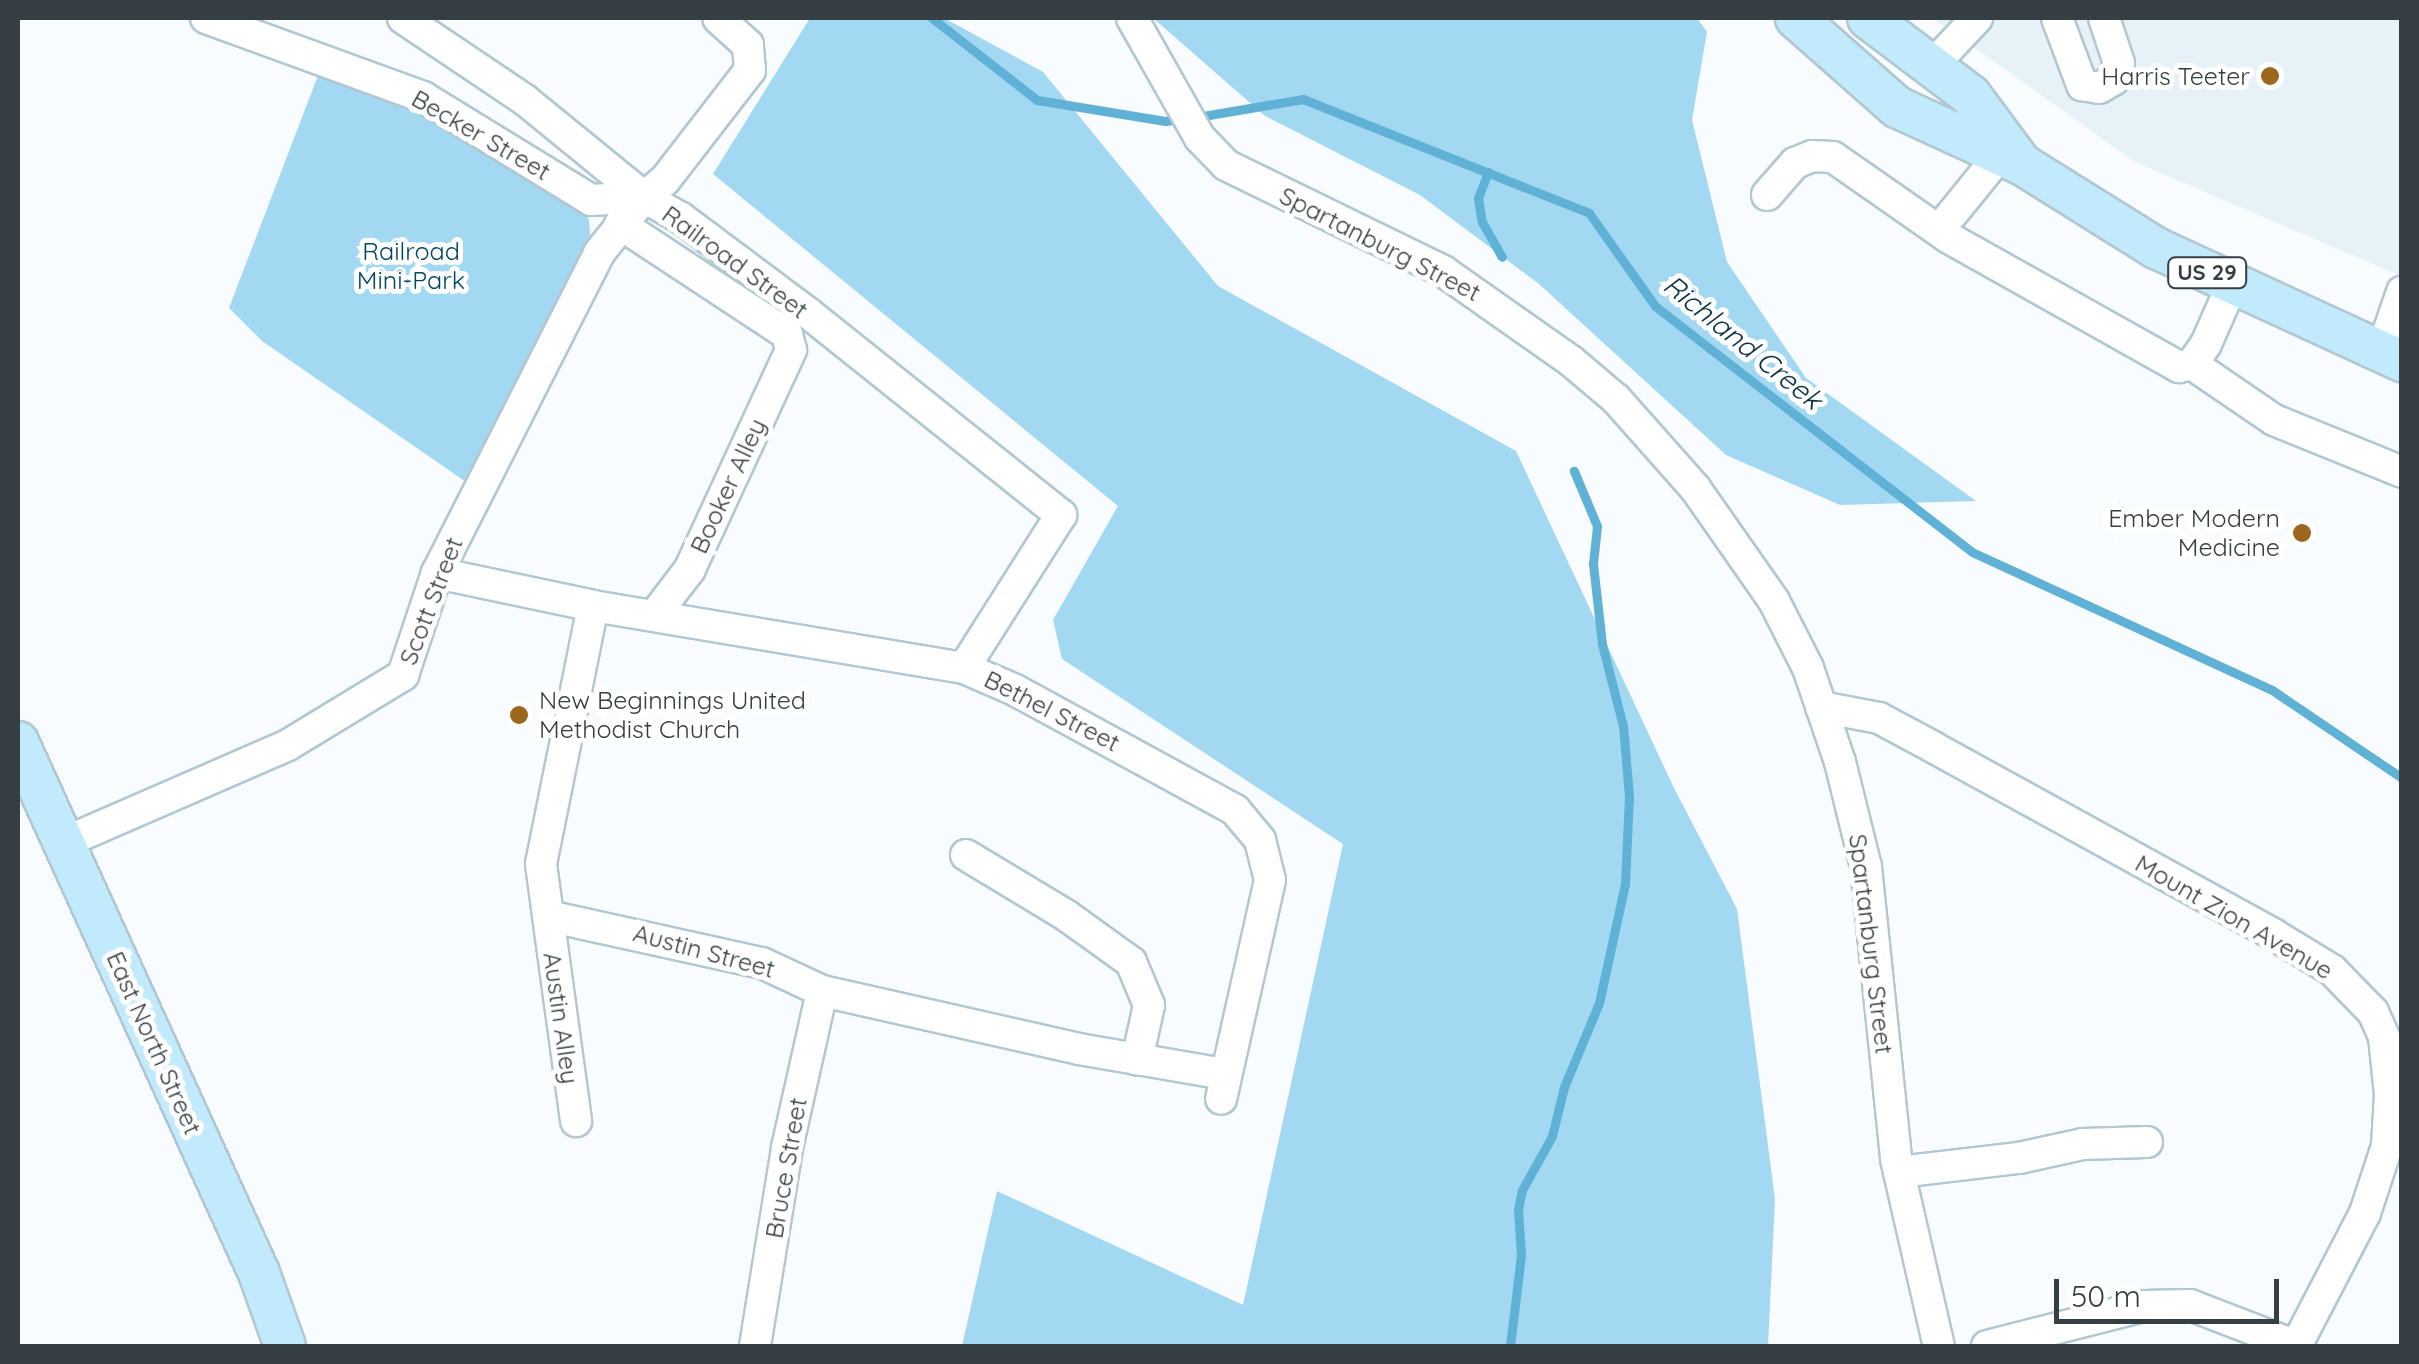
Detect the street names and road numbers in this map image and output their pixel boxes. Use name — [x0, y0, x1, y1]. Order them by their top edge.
street label: Becker Street — [406, 83, 556, 187]
street label: Spartanburg Street — [1275, 180, 1485, 308]
street label: Railroad Street — [656, 199, 814, 325]
road number: US 29 — [2167, 256, 2247, 290]
street label: Booker Alley — [684, 414, 772, 558]
street label: Scott Street — [393, 533, 469, 669]
street label: Bethel Street — [979, 664, 1125, 758]
street label: Spartanburg Street — [1843, 832, 1899, 1056]
street label: Mount Zion Avenue — [2130, 848, 2338, 986]
street label: Austin Street — [630, 918, 778, 984]
street label: East North Street — [100, 947, 208, 1139]
street label: Austin Alley — [537, 950, 585, 1086]
street label: Bruce Street — [759, 1095, 813, 1241]

